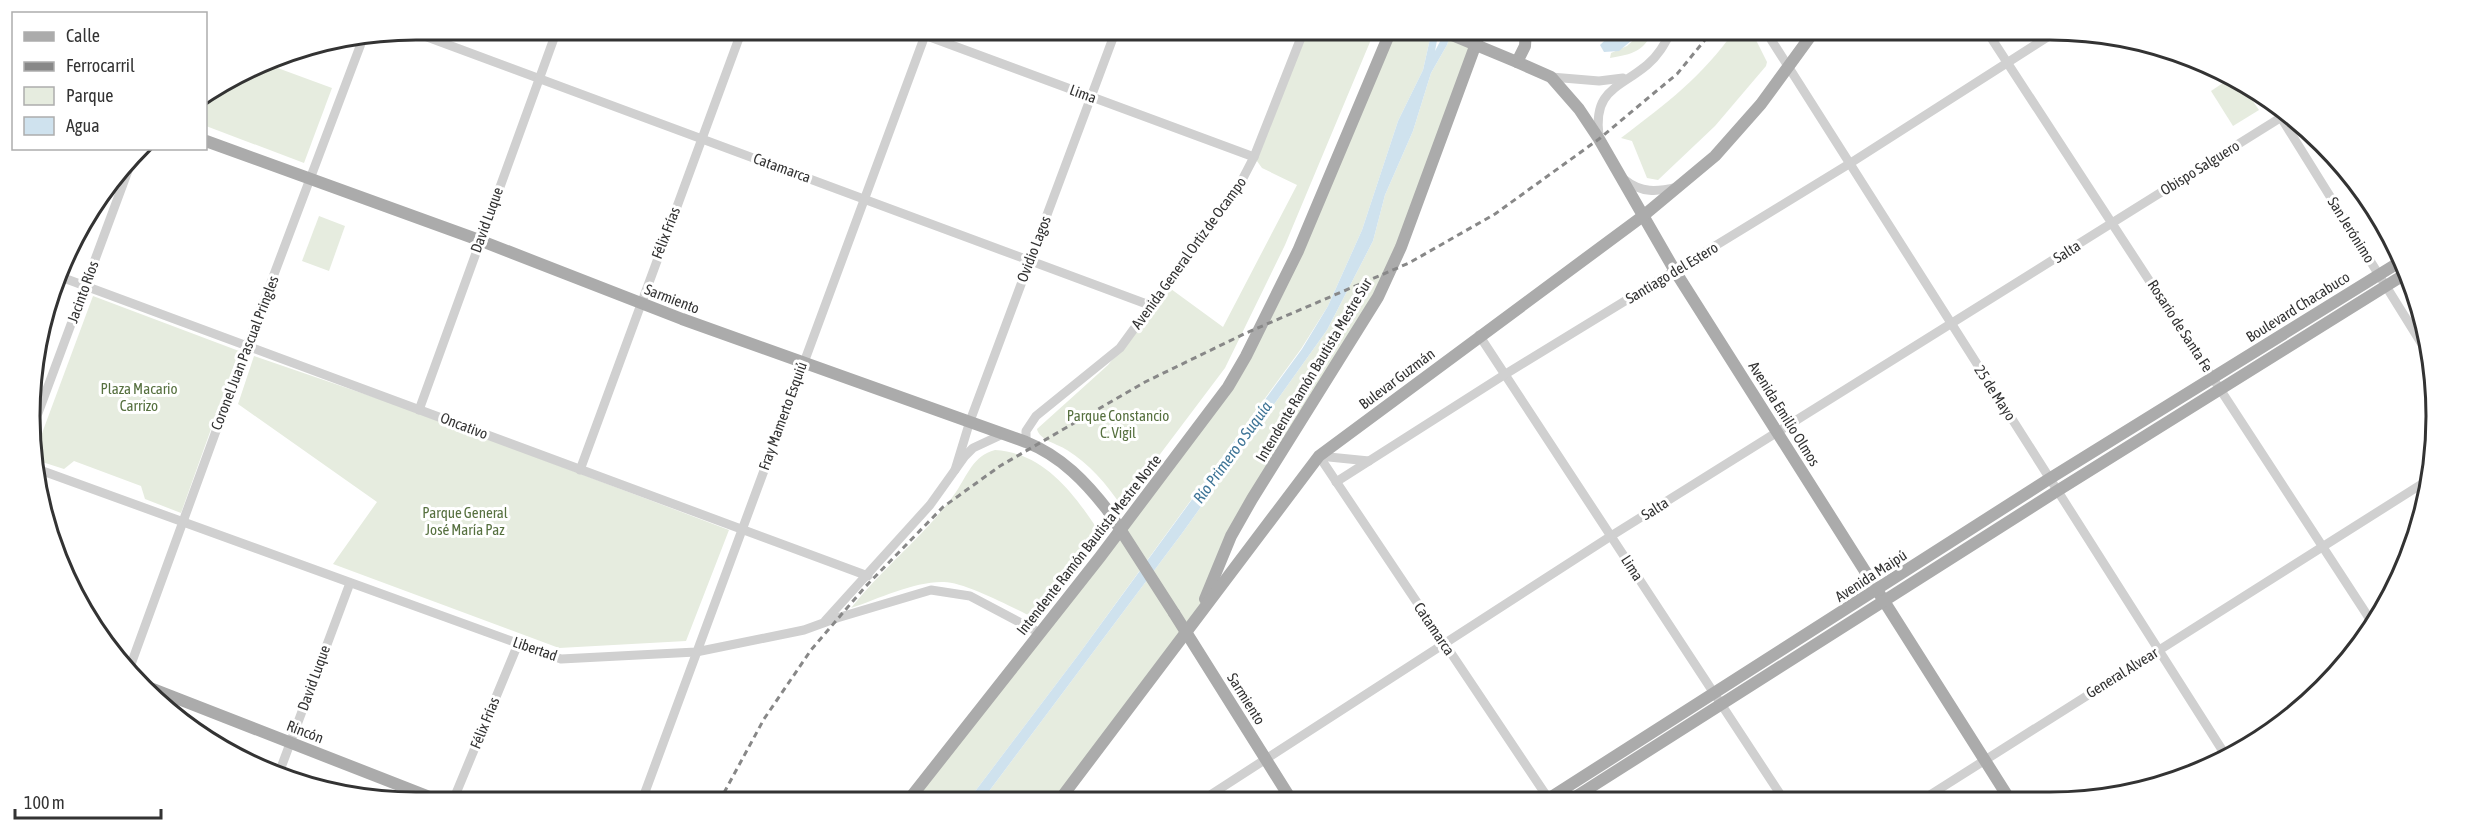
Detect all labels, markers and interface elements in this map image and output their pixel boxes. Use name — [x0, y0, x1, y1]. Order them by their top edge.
legend — [12, 12, 207, 150]
text: Calle — [66, 25, 100, 46]
text: Ferrocarril — [66, 55, 135, 76]
street label: Lima — [1068, 81, 1099, 106]
text: Parque — [66, 85, 114, 106]
text: Agua — [66, 115, 100, 136]
street label: Obispo Salguero — [2157, 137, 2242, 199]
street label: Catamarca — [751, 149, 813, 186]
street label: Avenida General Ortiz de Ocampo — [1128, 173, 1249, 332]
street label: David Luque — [467, 185, 506, 255]
street label: San Jerónimo — [2325, 194, 2378, 266]
street label: Félix Frías — [648, 205, 683, 261]
street label: Ovidio Lagos — [1013, 213, 1054, 284]
street label: Salta — [2050, 237, 2083, 266]
street label: Santiago del Estero — [1623, 238, 1721, 307]
street label: Jacinto Ríos — [63, 259, 102, 325]
street label: Boulevard Chacabuco — [2243, 268, 2353, 345]
street label: Coronel Juan Pascual Pringles — [207, 273, 282, 432]
street label: Intendente Ramón Bautista Mestre Sur — [1252, 275, 1375, 464]
street label: Rosario de Santa Fe — [2144, 277, 2217, 375]
street label: Sarmiento — [642, 280, 702, 317]
street label: Bulevar Guzmán — [1356, 345, 1438, 412]
street label: Avenida Emilio Olmos — [1745, 358, 1823, 469]
street label: Fray Mamerto Esquiú — [755, 359, 810, 472]
street label: 25 de Mayo — [1971, 362, 2019, 423]
park label: Plaza Macario Carrizo — [100, 380, 178, 414]
water label: Río Primero o Suquía — [1189, 397, 1276, 507]
park label: Parque Constancio C. Vigil — [1067, 407, 1169, 441]
street label: Oncativo — [438, 409, 490, 442]
street label: Intendente Ramón Bautista Mestre Norte — [1013, 451, 1164, 638]
street label: Salta — [1638, 494, 1671, 523]
park label: Parque General José María Paz — [422, 504, 508, 538]
street label: Avenida Maipú — [1832, 546, 1910, 605]
street label: Lima — [1618, 552, 1647, 584]
street label: Catamarca — [1411, 599, 1458, 658]
street label: Libertad — [511, 633, 560, 664]
street label: David Luque — [294, 643, 333, 713]
street label: General Alvear — [2083, 643, 2161, 701]
street label: Sarmiento — [1224, 670, 1269, 728]
street label: Félix Frías — [467, 695, 503, 751]
street label: Rincón — [284, 717, 326, 746]
scale bar — [15, 782, 160, 820]
text: 100 m — [24, 792, 65, 813]

